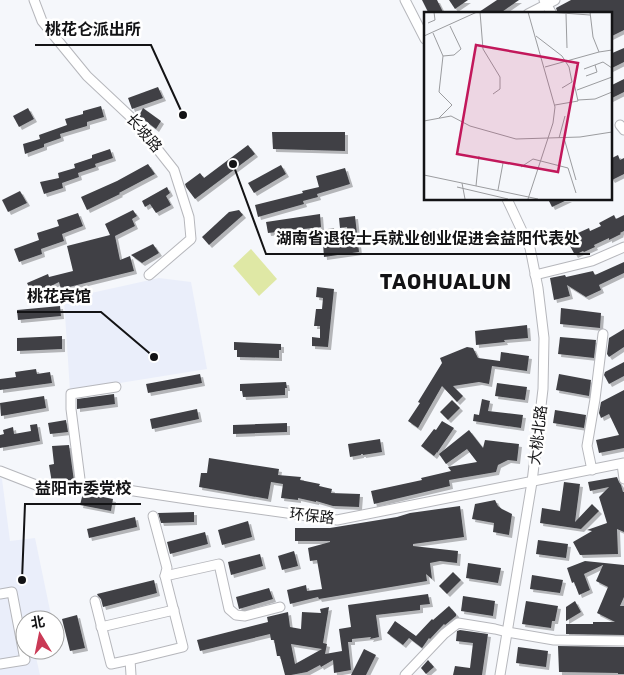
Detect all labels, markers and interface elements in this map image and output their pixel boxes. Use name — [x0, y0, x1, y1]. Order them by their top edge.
inset map — [424, 12, 612, 200]
callout: 桃花仑派出所 — [35, 14, 151, 45]
text: 桃花仑派出所 — [45, 20, 141, 39]
street label: 长坡路 — [122, 110, 166, 156]
callout: 湖南省退役士兵就业创业促进会益阳代表处 — [266, 223, 590, 254]
text: 湖南省退役士兵就业创业促进会益阳代表处 — [276, 229, 580, 248]
district label: TAOHUALUN — [380, 270, 512, 294]
callout: 桃花宾馆 — [17, 281, 101, 312]
text: 桃花宾馆 — [27, 287, 91, 306]
street label: 大桃北路 — [525, 404, 551, 466]
callout: 益阳市委党校 — [25, 473, 141, 504]
text: 益阳市委党校 — [35, 479, 132, 498]
street label: 环保路 — [289, 505, 335, 527]
north arrow — [15, 610, 65, 660]
text: 北 — [29, 613, 46, 632]

